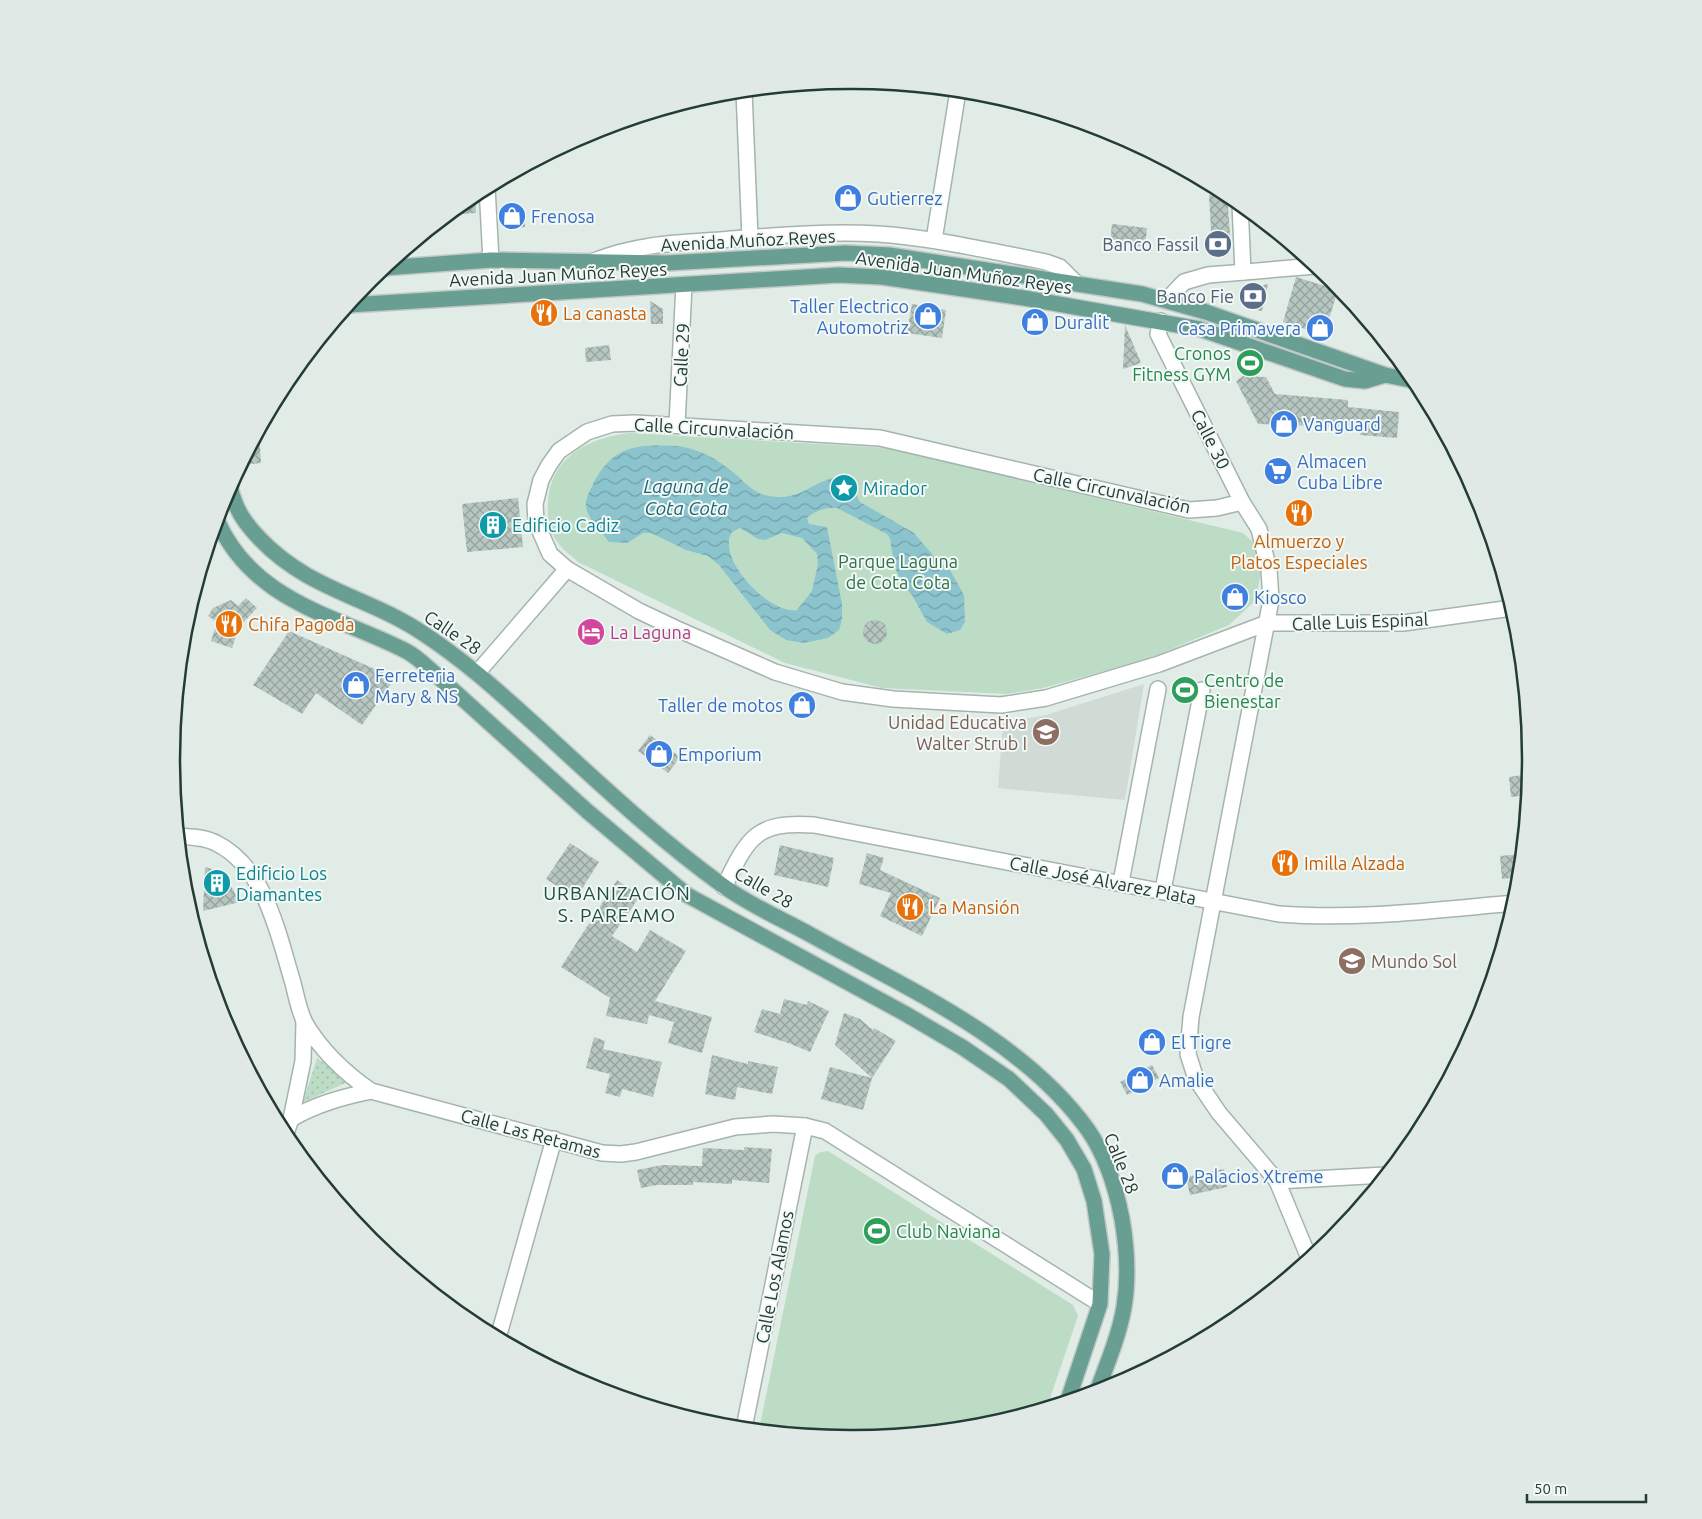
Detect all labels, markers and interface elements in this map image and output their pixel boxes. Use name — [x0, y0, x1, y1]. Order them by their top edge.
shop icon: Gutierrez — [833, 183, 863, 213]
place label: Gutierrez — [867, 188, 942, 208]
shop icon: Frenosa — [497, 201, 527, 231]
place label: Frenosa — [531, 206, 595, 226]
street label: Avenida Muñoz Reyes — [660, 225, 836, 255]
bank icon: Banco Fassil — [1203, 229, 1233, 259]
place label: Banco Fassil — [1102, 234, 1199, 254]
street label: Avenida Juan Muñoz Reyes — [855, 247, 1073, 297]
street label: Avenida Juan Muñoz Reyes — [449, 258, 668, 290]
bank icon: Banco Fie — [1238, 281, 1268, 311]
place label: Banco Fie — [1156, 286, 1234, 306]
place label: Taller Electrico Automotriz — [790, 296, 909, 337]
restaurant icon: La canasta — [529, 298, 559, 328]
shop icon: Taller Electrico Automotriz — [913, 301, 943, 331]
place label: La canasta — [563, 303, 647, 323]
shop icon: Duralit — [1020, 307, 1050, 337]
place label: Duralit — [1054, 312, 1109, 332]
shop icon: Casa Primavera — [1305, 313, 1335, 343]
place label: Casa Primavera — [1178, 318, 1301, 338]
street label: Calle 29 — [669, 322, 693, 388]
place label: Cronos Fitness GYM — [1132, 343, 1231, 384]
sports icon: Cronos Fitness GYM — [1235, 348, 1265, 378]
street label: Calle 30 — [1188, 406, 1234, 472]
shop icon: Vanguard — [1269, 409, 1299, 439]
street label: Calle Circunvalación — [633, 414, 795, 442]
place label: Vanguard — [1303, 414, 1381, 434]
place label: Almacen Cuba Libre — [1297, 451, 1383, 492]
supermarket icon: Almacen Cuba Libre — [1263, 456, 1293, 486]
street label: Calle Circunvalación — [1031, 464, 1193, 516]
place icon: Mirador — [829, 473, 859, 503]
water label: Laguna de Cota Cota — [644, 475, 729, 519]
place label: Mirador — [863, 478, 927, 498]
restaurant icon: Almuerzo y Platos Especiales — [1284, 498, 1314, 528]
building icon: Edificio Cadiz — [478, 510, 508, 540]
place label: Edificio Cadiz — [512, 515, 619, 535]
place label: Almuerzo y Platos Especiales — [1230, 531, 1368, 572]
park label: Parque Laguna de Cota Cota — [838, 551, 958, 592]
shop icon: Kiosco — [1220, 582, 1250, 612]
place label: Kiosco — [1254, 587, 1307, 607]
street label: Calle 28 — [421, 606, 485, 658]
restaurant icon: Chifa Pagoda — [214, 609, 244, 639]
street label: Calle Luis Espinal — [1291, 609, 1429, 633]
place label: Chifa Pagoda — [248, 614, 354, 634]
hotel icon: La Laguna — [576, 617, 606, 647]
place label: La Laguna — [610, 622, 691, 642]
place label: Ferreteria Mary & NS — [375, 665, 458, 706]
shop icon: Ferreteria Mary & NS — [341, 670, 371, 700]
place label: Centro de Bienestar — [1204, 670, 1284, 711]
sports icon: Centro de Bienestar — [1170, 675, 1200, 705]
shop icon: Taller de motos — [787, 690, 817, 720]
place label: Taller de motos — [658, 695, 783, 715]
place label: Unidad Educativa Walter Strub I — [888, 712, 1027, 753]
school or university icon: Unidad Educativa Walter Strub I — [1031, 717, 1061, 747]
shop icon: Emporium — [644, 739, 674, 769]
place label: Emporium — [678, 744, 762, 764]
restaurant icon: Imilla Alzada — [1270, 848, 1300, 878]
street label: Calle José Alvarez Plata — [1008, 852, 1198, 908]
place label: Imilla Alzada — [1304, 853, 1405, 873]
street label: Calle 28 — [731, 862, 797, 912]
place label: Edificio Los Diamantes — [236, 863, 327, 904]
building icon: Edificio Los Diamantes — [202, 868, 232, 898]
district label: URBANIZACIÓN S. PAREAMO — [543, 882, 691, 926]
restaurant icon: La Mansión — [895, 892, 925, 922]
place label: La Mansión — [929, 897, 1020, 917]
school or university icon: Mundo Sol — [1337, 946, 1367, 976]
place label: Mundo Sol — [1371, 951, 1457, 971]
shop icon: El Tigre — [1137, 1027, 1167, 1057]
place label: El Tigre — [1171, 1032, 1232, 1052]
shop icon: Amalie — [1125, 1065, 1155, 1095]
place label: Amalie — [1159, 1070, 1215, 1090]
street label: Calle Las Retamas — [459, 1105, 603, 1161]
street label: Calle 28 — [1101, 1130, 1143, 1196]
shop icon: Palacios Xtreme — [1160, 1161, 1190, 1191]
place label: Palacios Xtreme — [1194, 1166, 1323, 1186]
street label: Calle Los Alamos — [751, 1209, 797, 1345]
sports icon: Club Naviana — [862, 1216, 892, 1246]
place label: Club Naviana — [896, 1221, 1001, 1241]
scale bar — [1527, 1472, 1646, 1504]
text: 50 m — [1534, 1480, 1567, 1497]

